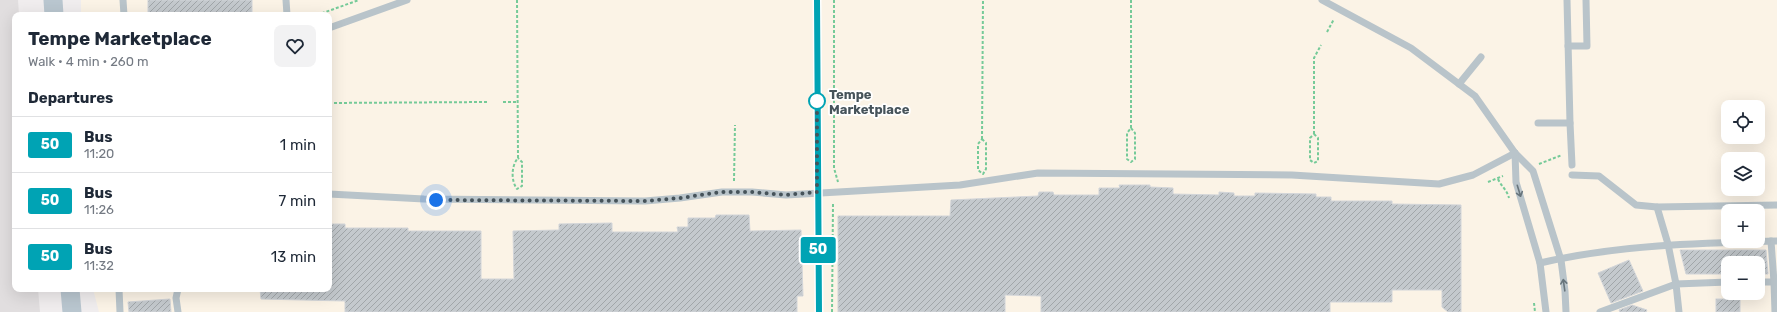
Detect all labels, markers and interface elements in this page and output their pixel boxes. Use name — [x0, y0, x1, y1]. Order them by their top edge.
button: heart — [274, 25, 316, 67]
text: Tempe Marketplace — [28, 27, 212, 50]
text: Walk · 4 min · 260 m — [28, 54, 149, 69]
place label: Tempe Marketplace — [829, 87, 910, 117]
text: Departures — [28, 89, 113, 107]
marker: Tempe Marketplace — [808, 92, 826, 110]
map controls — [1721, 100, 1765, 300]
button: locate — [1721, 100, 1765, 144]
text: Bus — [84, 128, 112, 146]
text: 50 — [41, 136, 59, 153]
text: 1 min — [280, 136, 316, 154]
text: 11:20 — [84, 146, 114, 161]
button: layers — [1721, 152, 1765, 196]
text: Bus — [84, 184, 112, 202]
one-way arrow — [1515, 185, 1523, 197]
your location — [426, 190, 446, 210]
text: 50 — [41, 192, 59, 209]
text: 7 min — [279, 192, 316, 210]
text: 11:26 — [84, 202, 114, 217]
button: + — [1721, 204, 1765, 248]
line badge: 50 — [800, 237, 836, 263]
text: Bus — [84, 240, 112, 258]
text: 50 — [809, 241, 827, 258]
text: 50 — [41, 248, 59, 265]
text: 13 min — [271, 248, 316, 266]
button: − — [1721, 256, 1765, 300]
text: 11:32 — [84, 258, 114, 273]
one-way arrow — [1560, 279, 1568, 292]

